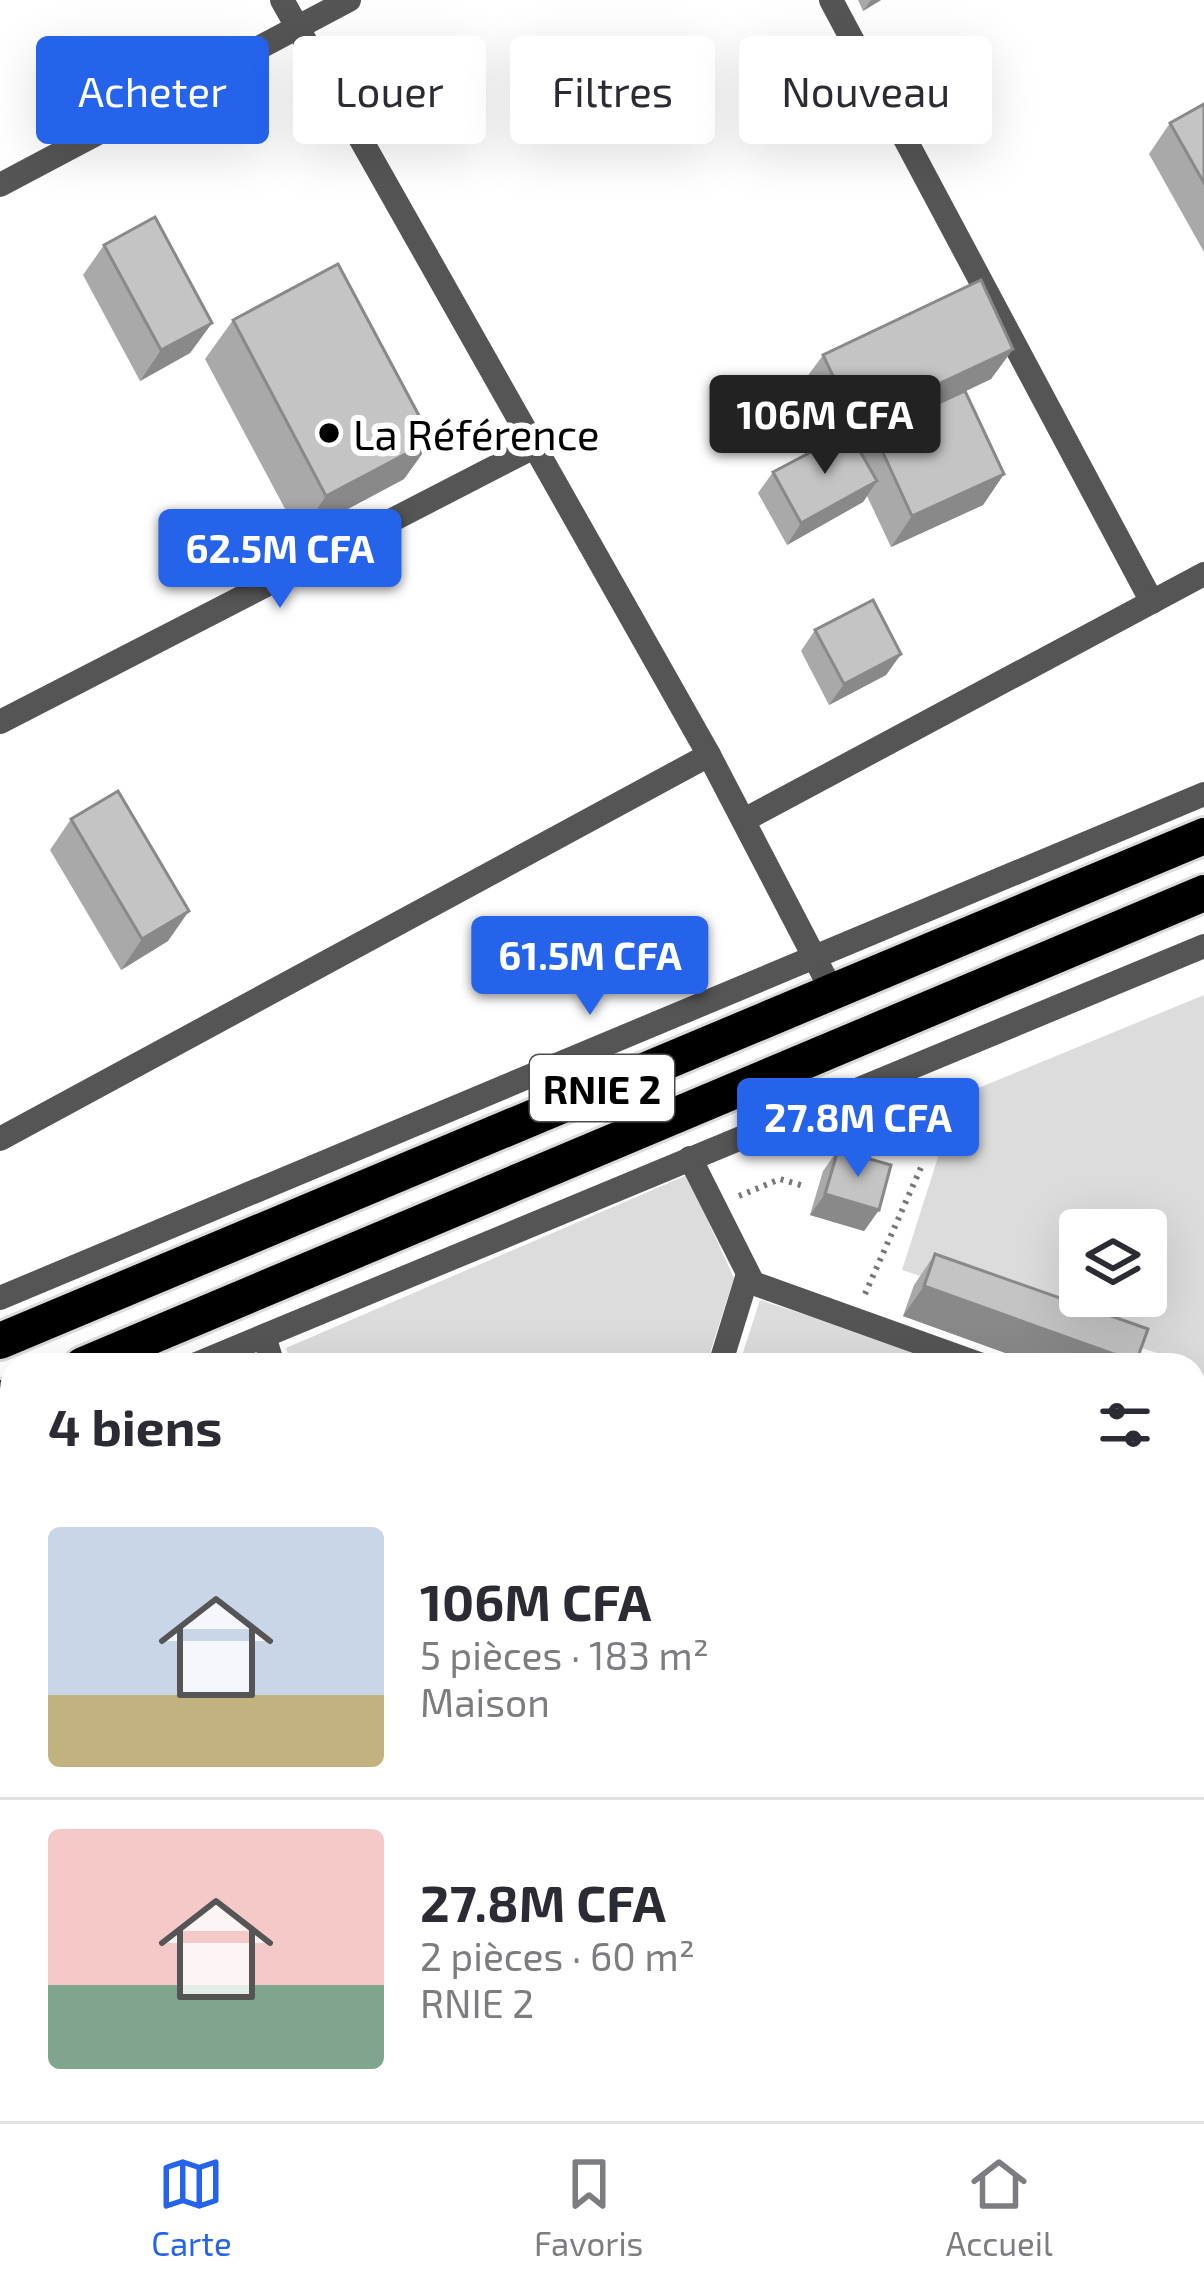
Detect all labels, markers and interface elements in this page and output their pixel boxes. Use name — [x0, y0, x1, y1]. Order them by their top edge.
chip: Acheter — [36, 36, 269, 144]
chip: Louer — [293, 36, 486, 144]
chip: Filtres — [510, 36, 715, 144]
chip: Nouveau — [739, 36, 992, 144]
pin: 106M CFA — [701, 375, 949, 477]
text: 106M CFA — [737, 390, 913, 437]
place label: La Référence — [353, 408, 600, 458]
marker: La Référence — [316, 420, 342, 446]
pin: 62.5M CFA — [143, 509, 417, 611]
text: 62.5M CFA — [185, 524, 375, 571]
pin: 61.5M CFA — [453, 916, 727, 1018]
text: 61.5M CFA — [498, 931, 682, 978]
road number: RNIE 2 — [530, 1055, 674, 1121]
pin: 27.8M CFA — [721, 1078, 995, 1180]
text: 27.8M CFA — [764, 1093, 952, 1140]
map controls — [1059, 1209, 1167, 1317]
button: layers — [1059, 1209, 1167, 1317]
icon: filters — [1092, 1392, 1158, 1458]
text: 4 biens — [48, 1395, 222, 1456]
text: 106M CFA — [420, 1570, 651, 1631]
icon: home — [144, 1575, 288, 1719]
text: 5 pièces · 183 m² — [420, 1631, 709, 1678]
text: Maison — [420, 1678, 550, 1725]
text: 27.8M CFA — [420, 1871, 666, 1932]
icon: home — [144, 1877, 288, 2021]
text: 2 pièces · 60 m² — [420, 1932, 695, 1979]
text: RNIE 2 — [420, 1979, 534, 2026]
tab: Carte — [151, 2151, 232, 2263]
tab: Favoris — [534, 2151, 643, 2263]
tab: Accueil — [946, 2151, 1053, 2263]

